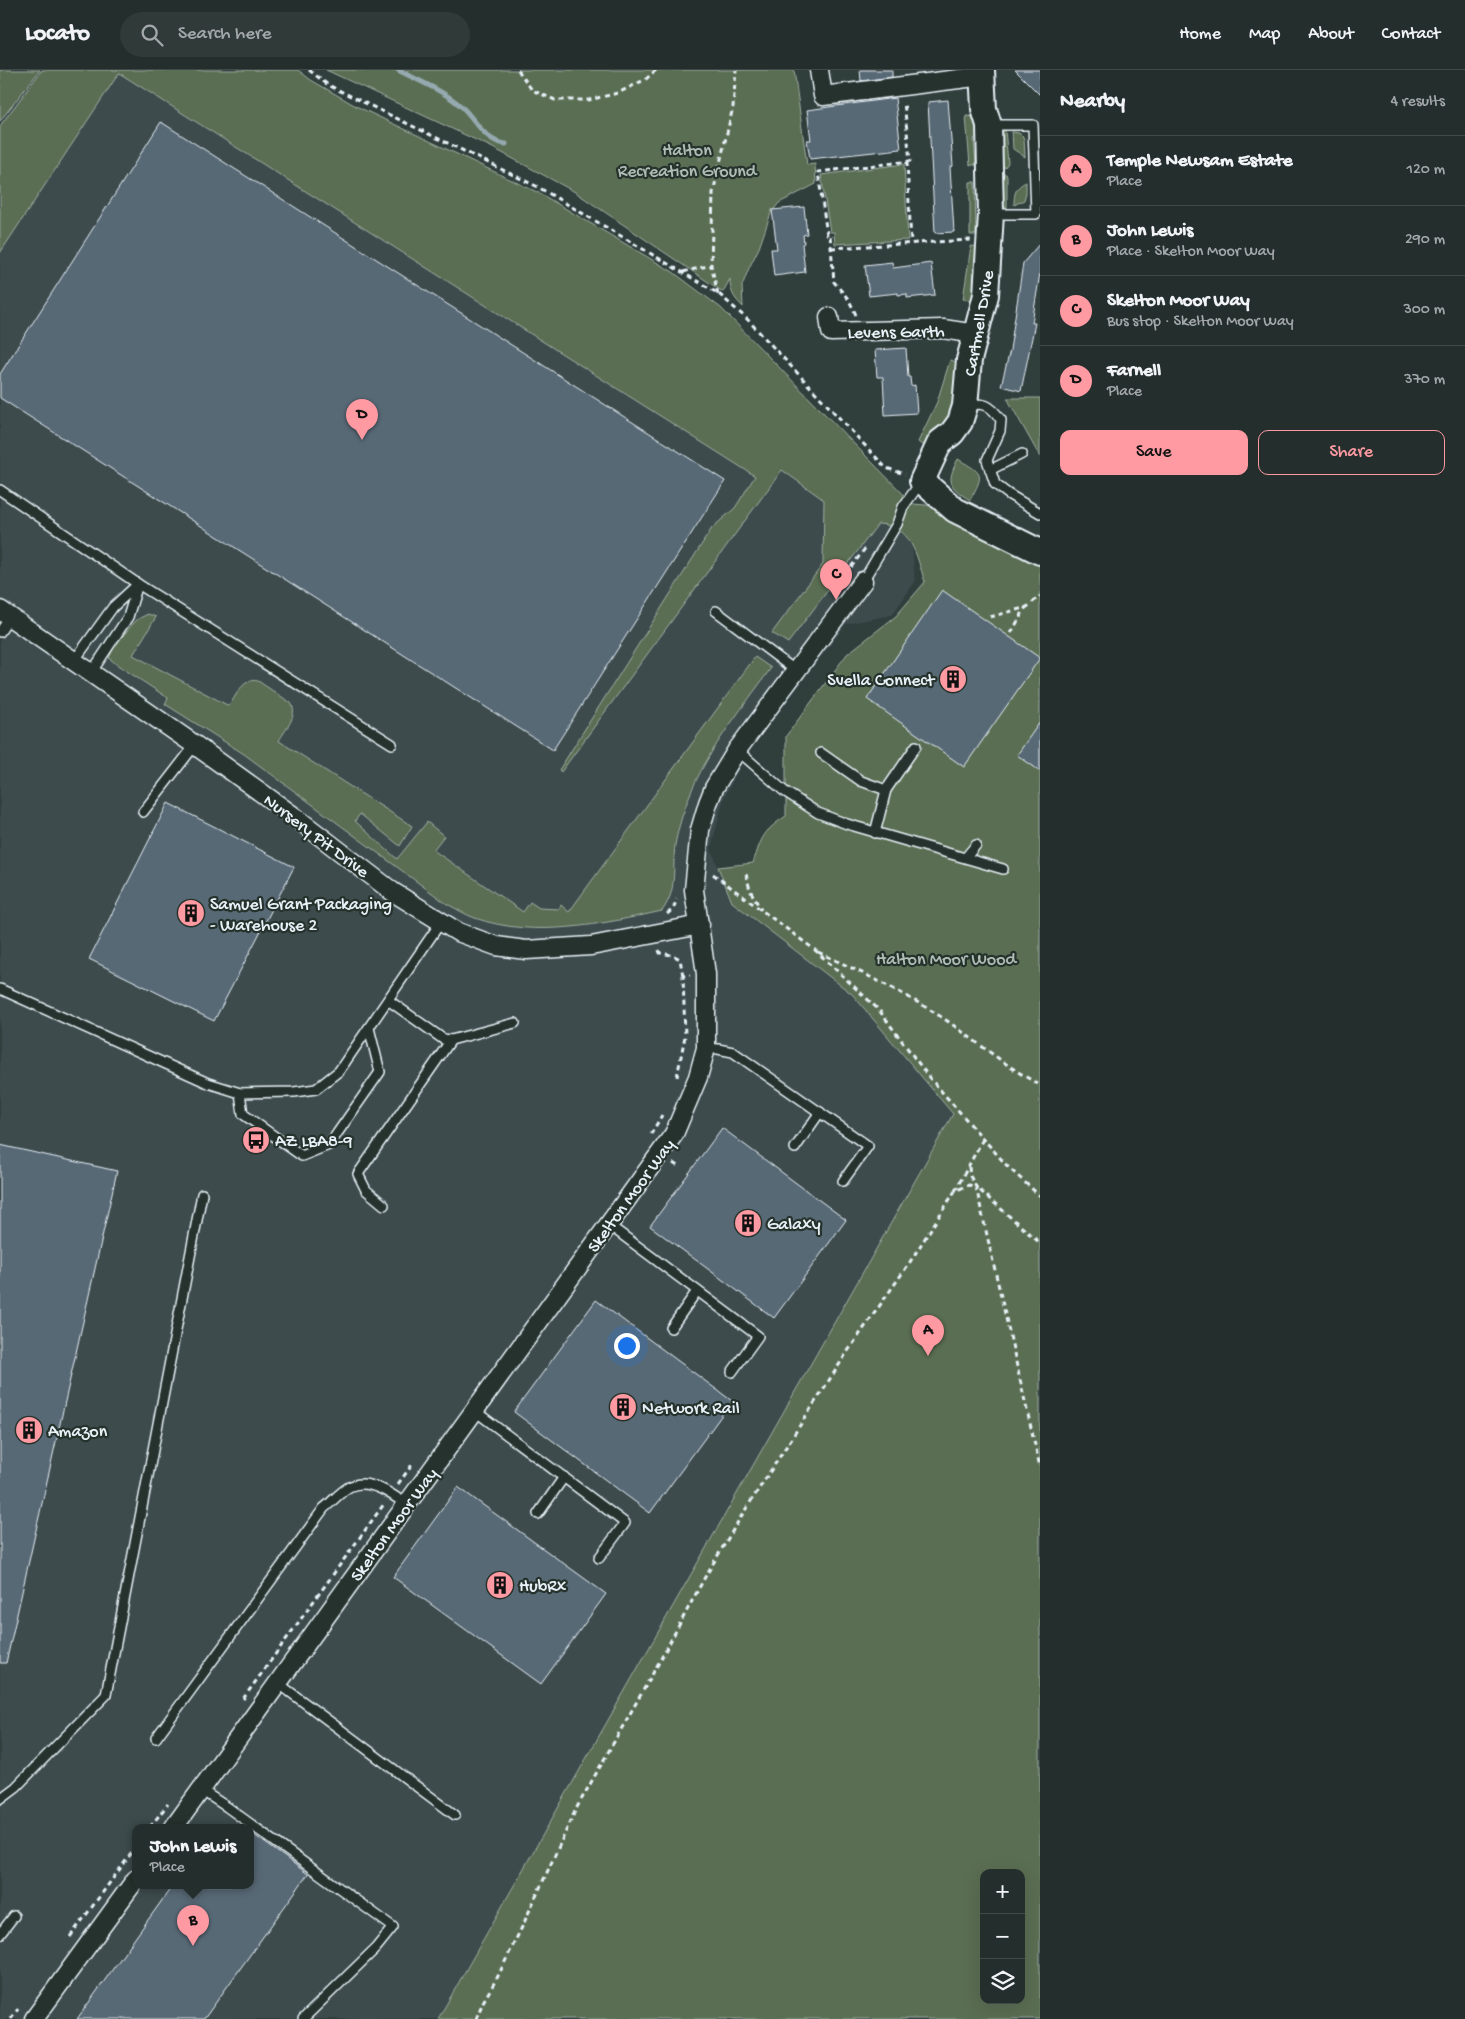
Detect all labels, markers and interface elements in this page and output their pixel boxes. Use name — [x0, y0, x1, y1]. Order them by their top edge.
search box — [120, 12, 470, 57]
text: Locato — [25, 20, 90, 49]
icon: search — [138, 21, 166, 49]
text: Search here — [178, 23, 272, 46]
text: Home — [1179, 24, 1221, 45]
text: Map — [1249, 24, 1280, 45]
text: About — [1308, 24, 1354, 45]
text: Contact — [1382, 24, 1440, 45]
text: Nearby — [1060, 90, 1125, 115]
text: 4 results — [1390, 93, 1445, 112]
park label: Halton Recreation Ground — [618, 141, 758, 183]
text: Temple Newsam Estate — [1107, 150, 1293, 173]
text: A — [1071, 161, 1081, 180]
text: 120 m — [1406, 161, 1445, 180]
text: Place — [1107, 173, 1142, 192]
text: John Lewis — [1107, 220, 1193, 243]
text: B — [1072, 231, 1080, 250]
text: 290 m — [1405, 231, 1445, 250]
text: Place · Skelton Moor Way — [1107, 243, 1275, 262]
street label: Cartmell Drive — [961, 268, 1000, 378]
text: Skelton Moor Way — [1107, 290, 1250, 313]
text: C — [1072, 301, 1080, 320]
text: 300 m — [1403, 301, 1445, 320]
text: Bus stop · Skelton Moor Way — [1107, 313, 1294, 332]
street label: Levens Garth — [847, 322, 945, 345]
text: Farnell — [1107, 360, 1161, 383]
text: D — [1071, 371, 1081, 390]
text: 370 m — [1404, 371, 1445, 390]
text: Place — [1107, 383, 1142, 402]
pin: D — [346, 399, 378, 440]
button: Save — [1060, 430, 1248, 475]
button: Share — [1258, 430, 1445, 475]
pin: C — [820, 559, 852, 600]
building icon: Svella Connect — [938, 664, 968, 694]
place label: Svella Connect — [827, 671, 936, 692]
street label: Nursery Pit Drive — [259, 790, 373, 884]
place label: Samuel Grant Packaging - Warehouse 2 — [210, 895, 392, 937]
building icon: Samuel Grant Packaging - Warehouse 2 — [176, 898, 206, 928]
park label: Halton Moor Wood — [876, 950, 1017, 971]
bus stop icon: AZ LBA8-9 — [241, 1125, 271, 1155]
place label: AZ LBA8-9 — [275, 1132, 352, 1153]
street label: Skelton Moor Way — [584, 1136, 680, 1257]
building icon: Galaxy — [733, 1208, 763, 1238]
place label: Galaxy — [767, 1215, 821, 1236]
pin: A — [912, 1315, 944, 1356]
your location — [614, 1333, 640, 1359]
building icon: Network Rail — [608, 1392, 638, 1422]
place label: Network Rail — [642, 1399, 740, 1420]
building icon: Amazon — [14, 1415, 44, 1445]
place label: Amazon — [48, 1422, 108, 1443]
street label: Skelton Moor Way — [347, 1465, 443, 1586]
building icon: HubRx — [485, 1570, 515, 1600]
place label: HubRx — [519, 1577, 567, 1598]
popup — [132, 1824, 254, 1889]
text: John Lewis — [150, 1836, 236, 1859]
text: Place — [150, 1859, 185, 1878]
map controls — [980, 1869, 1025, 2004]
button: + — [980, 1869, 1025, 1914]
pin: B — [177, 1905, 209, 1946]
button: − — [980, 1914, 1025, 1959]
button: layers — [980, 1959, 1025, 2004]

